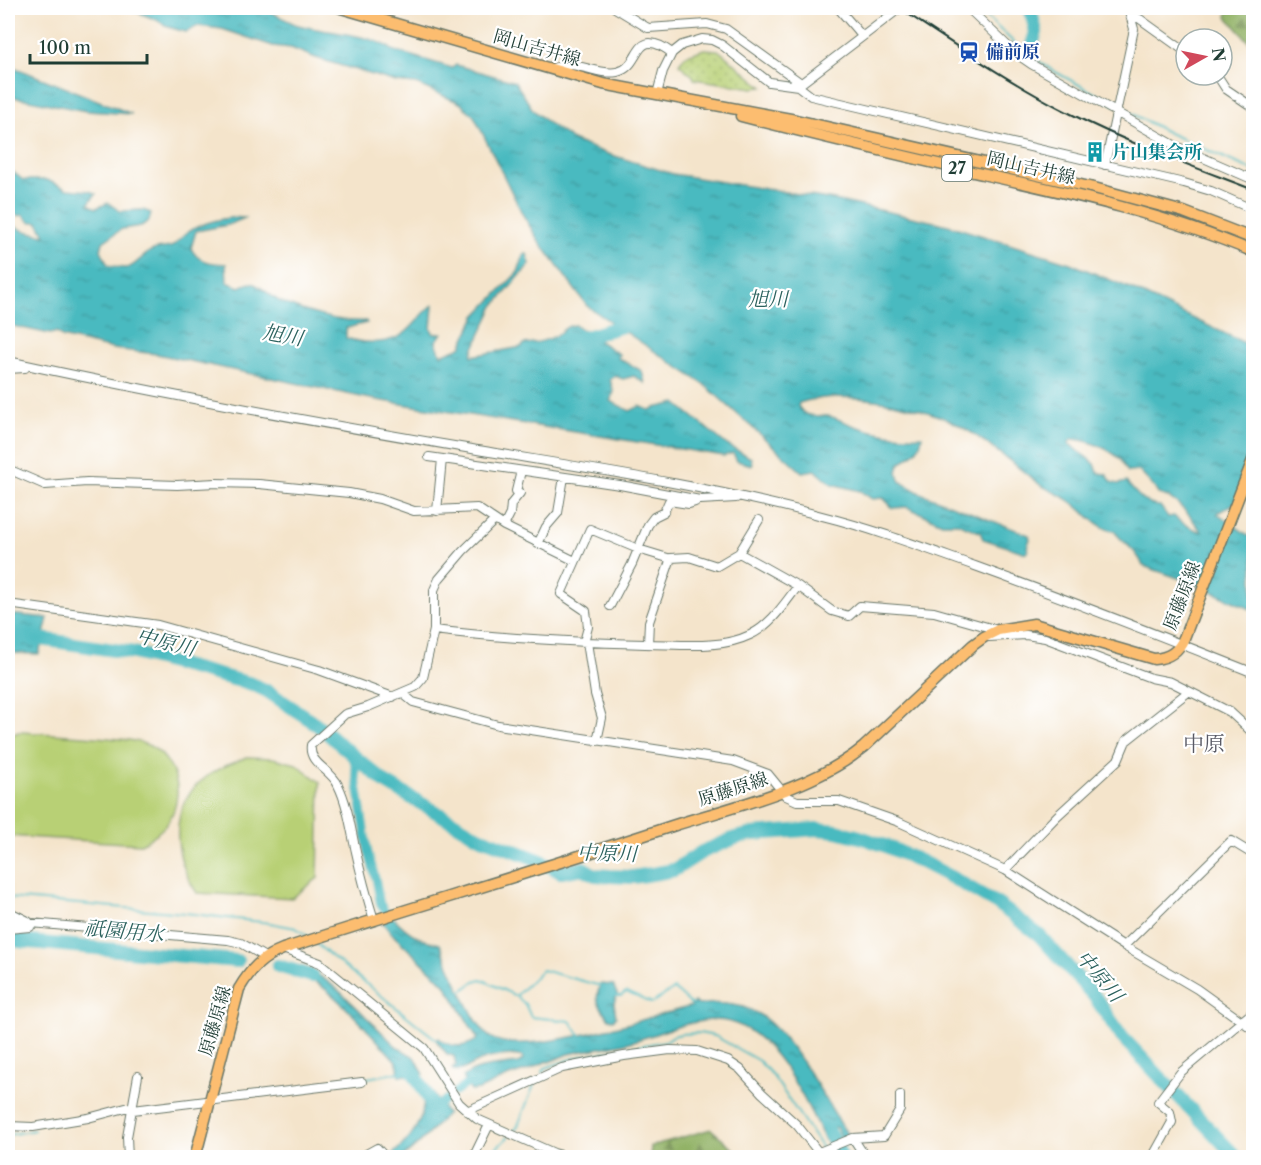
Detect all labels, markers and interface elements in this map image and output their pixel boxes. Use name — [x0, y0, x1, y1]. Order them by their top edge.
street label: 岡山吉井線 — [491, 25, 583, 71]
scale bar — [30, 27, 147, 65]
north arrow — [1174, 27, 1234, 87]
text: 100 m — [39, 37, 91, 59]
station icon: 備前原 — [957, 40, 981, 64]
place label: 備前原 — [986, 41, 1040, 63]
text: N — [1208, 46, 1230, 63]
building icon: 片山集会所 — [1083, 140, 1107, 164]
place label: 片山集会所 — [1112, 141, 1202, 163]
street label: 岡山吉井線 — [985, 147, 1077, 189]
road number: 27 — [942, 155, 972, 181]
water label: 旭川 — [748, 287, 790, 311]
water label: 旭川 — [261, 320, 307, 351]
street label: 原藤原線 — [1159, 558, 1205, 634]
water label: 中原川 — [134, 623, 200, 661]
district label: 中原 — [1183, 731, 1225, 756]
street label: 原藤原線 — [695, 767, 771, 811]
water label: 中原川 — [577, 840, 639, 866]
water label: 祇園用水 — [83, 916, 167, 947]
water label: 中原川 — [1072, 945, 1130, 1008]
street label: 原藤原線 — [195, 983, 235, 1059]

